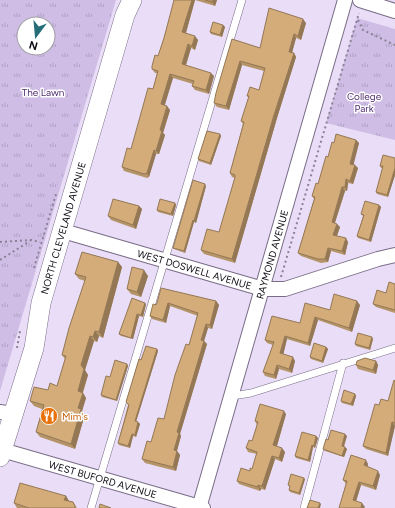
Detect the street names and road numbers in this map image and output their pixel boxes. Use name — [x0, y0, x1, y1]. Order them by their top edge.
street label: NORTH CLEVELAND AVENUE — [38, 160, 89, 296]
street label: RAYMOND AVENUE — [253, 208, 291, 301]
street label: WEST DOSWELL AVENUE — [136, 247, 253, 292]
street label: WEST BUFORD AVENUE — [47, 458, 158, 501]

